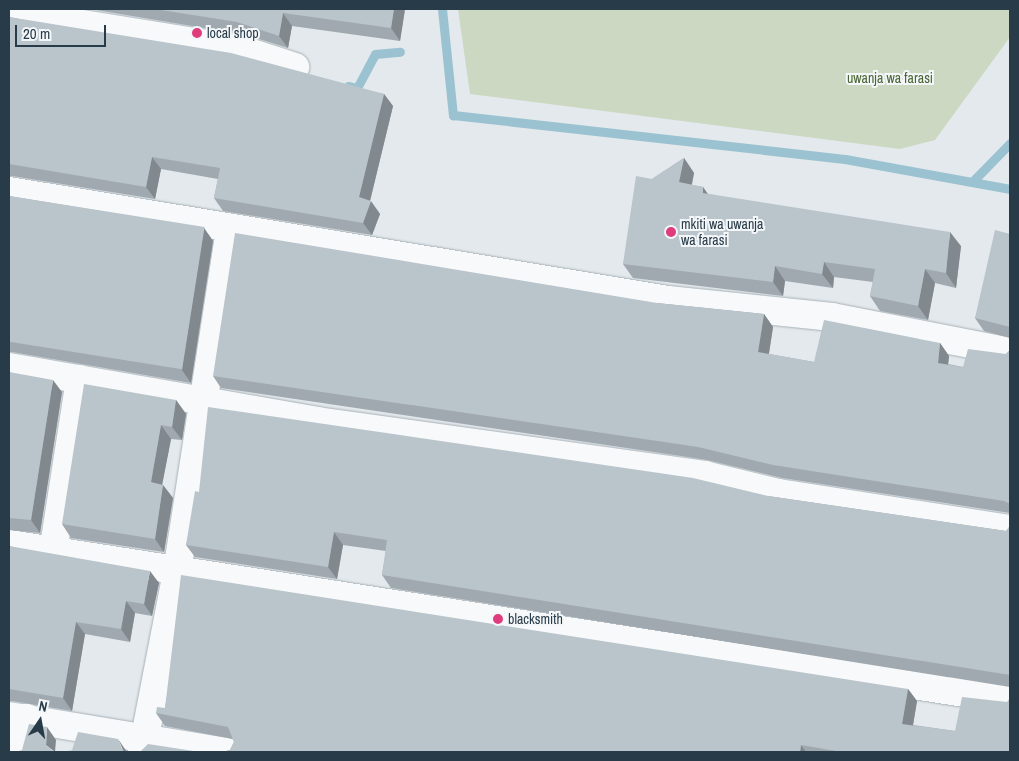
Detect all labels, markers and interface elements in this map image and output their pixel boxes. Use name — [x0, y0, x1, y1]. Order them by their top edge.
scale bar — [18, 15, 109, 47]
text: 20 m — [23, 23, 50, 44]
place label: local shop — [207, 25, 259, 41]
marker: local shop — [191, 27, 203, 39]
park label: uwanja wa farasi — [847, 70, 933, 86]
place label: mkiti wa uwanja wa farasi — [681, 216, 763, 248]
marker: mkiti wa uwanja wa farasi — [665, 226, 677, 238]
place label: blacksmith — [508, 611, 563, 627]
marker: blacksmith — [492, 613, 504, 625]
north arrow — [15, 696, 65, 746]
text: N — [37, 697, 49, 716]

